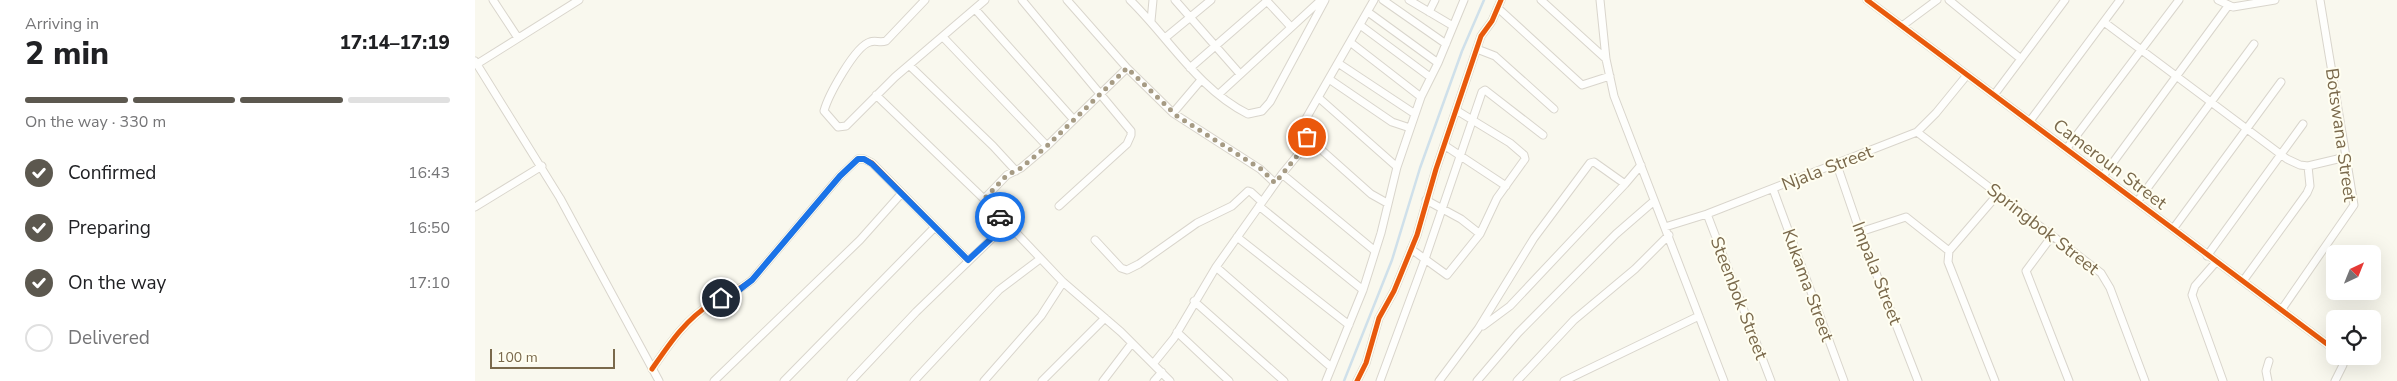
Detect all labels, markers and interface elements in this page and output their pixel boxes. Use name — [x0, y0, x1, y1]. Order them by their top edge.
text: Arriving in — [25, 13, 99, 35]
text: 17:14–17:19 — [339, 30, 450, 56]
text: 2 min — [25, 32, 109, 75]
street label: Botswana Street — [2320, 67, 2362, 204]
text: On the way · 330 m — [25, 111, 166, 133]
street label: Cameroun Street — [2048, 113, 2172, 215]
pin — [1286, 116, 1328, 158]
icon: bag — [1293, 123, 1321, 151]
street label: Njala Street — [1778, 139, 1877, 196]
icon: check — [25, 159, 53, 187]
text: Confirmed — [68, 160, 156, 186]
text: 16:43 — [408, 162, 450, 184]
street label: Springbok Street — [1982, 178, 2105, 281]
courier — [975, 192, 1025, 242]
icon: car — [986, 203, 1014, 231]
icon: check — [25, 214, 53, 242]
text: Preparing — [68, 215, 151, 241]
text: 16:50 — [408, 217, 450, 239]
street label: Impala Street — [1846, 218, 1908, 329]
street label: Kukama Street — [1776, 225, 1840, 345]
street label: Steenbok Street — [1705, 233, 1774, 364]
north arrow — [2326, 245, 2381, 300]
map controls — [2326, 245, 2381, 365]
icon: check — [25, 269, 53, 297]
text: On the way — [68, 270, 166, 296]
text: 17:10 — [408, 272, 450, 294]
pin — [700, 277, 742, 319]
icon: home — [707, 284, 735, 312]
button: locate — [2326, 310, 2381, 365]
text: Delivered — [68, 325, 150, 351]
scale bar — [490, 346, 615, 369]
text: 100 m — [497, 348, 538, 367]

